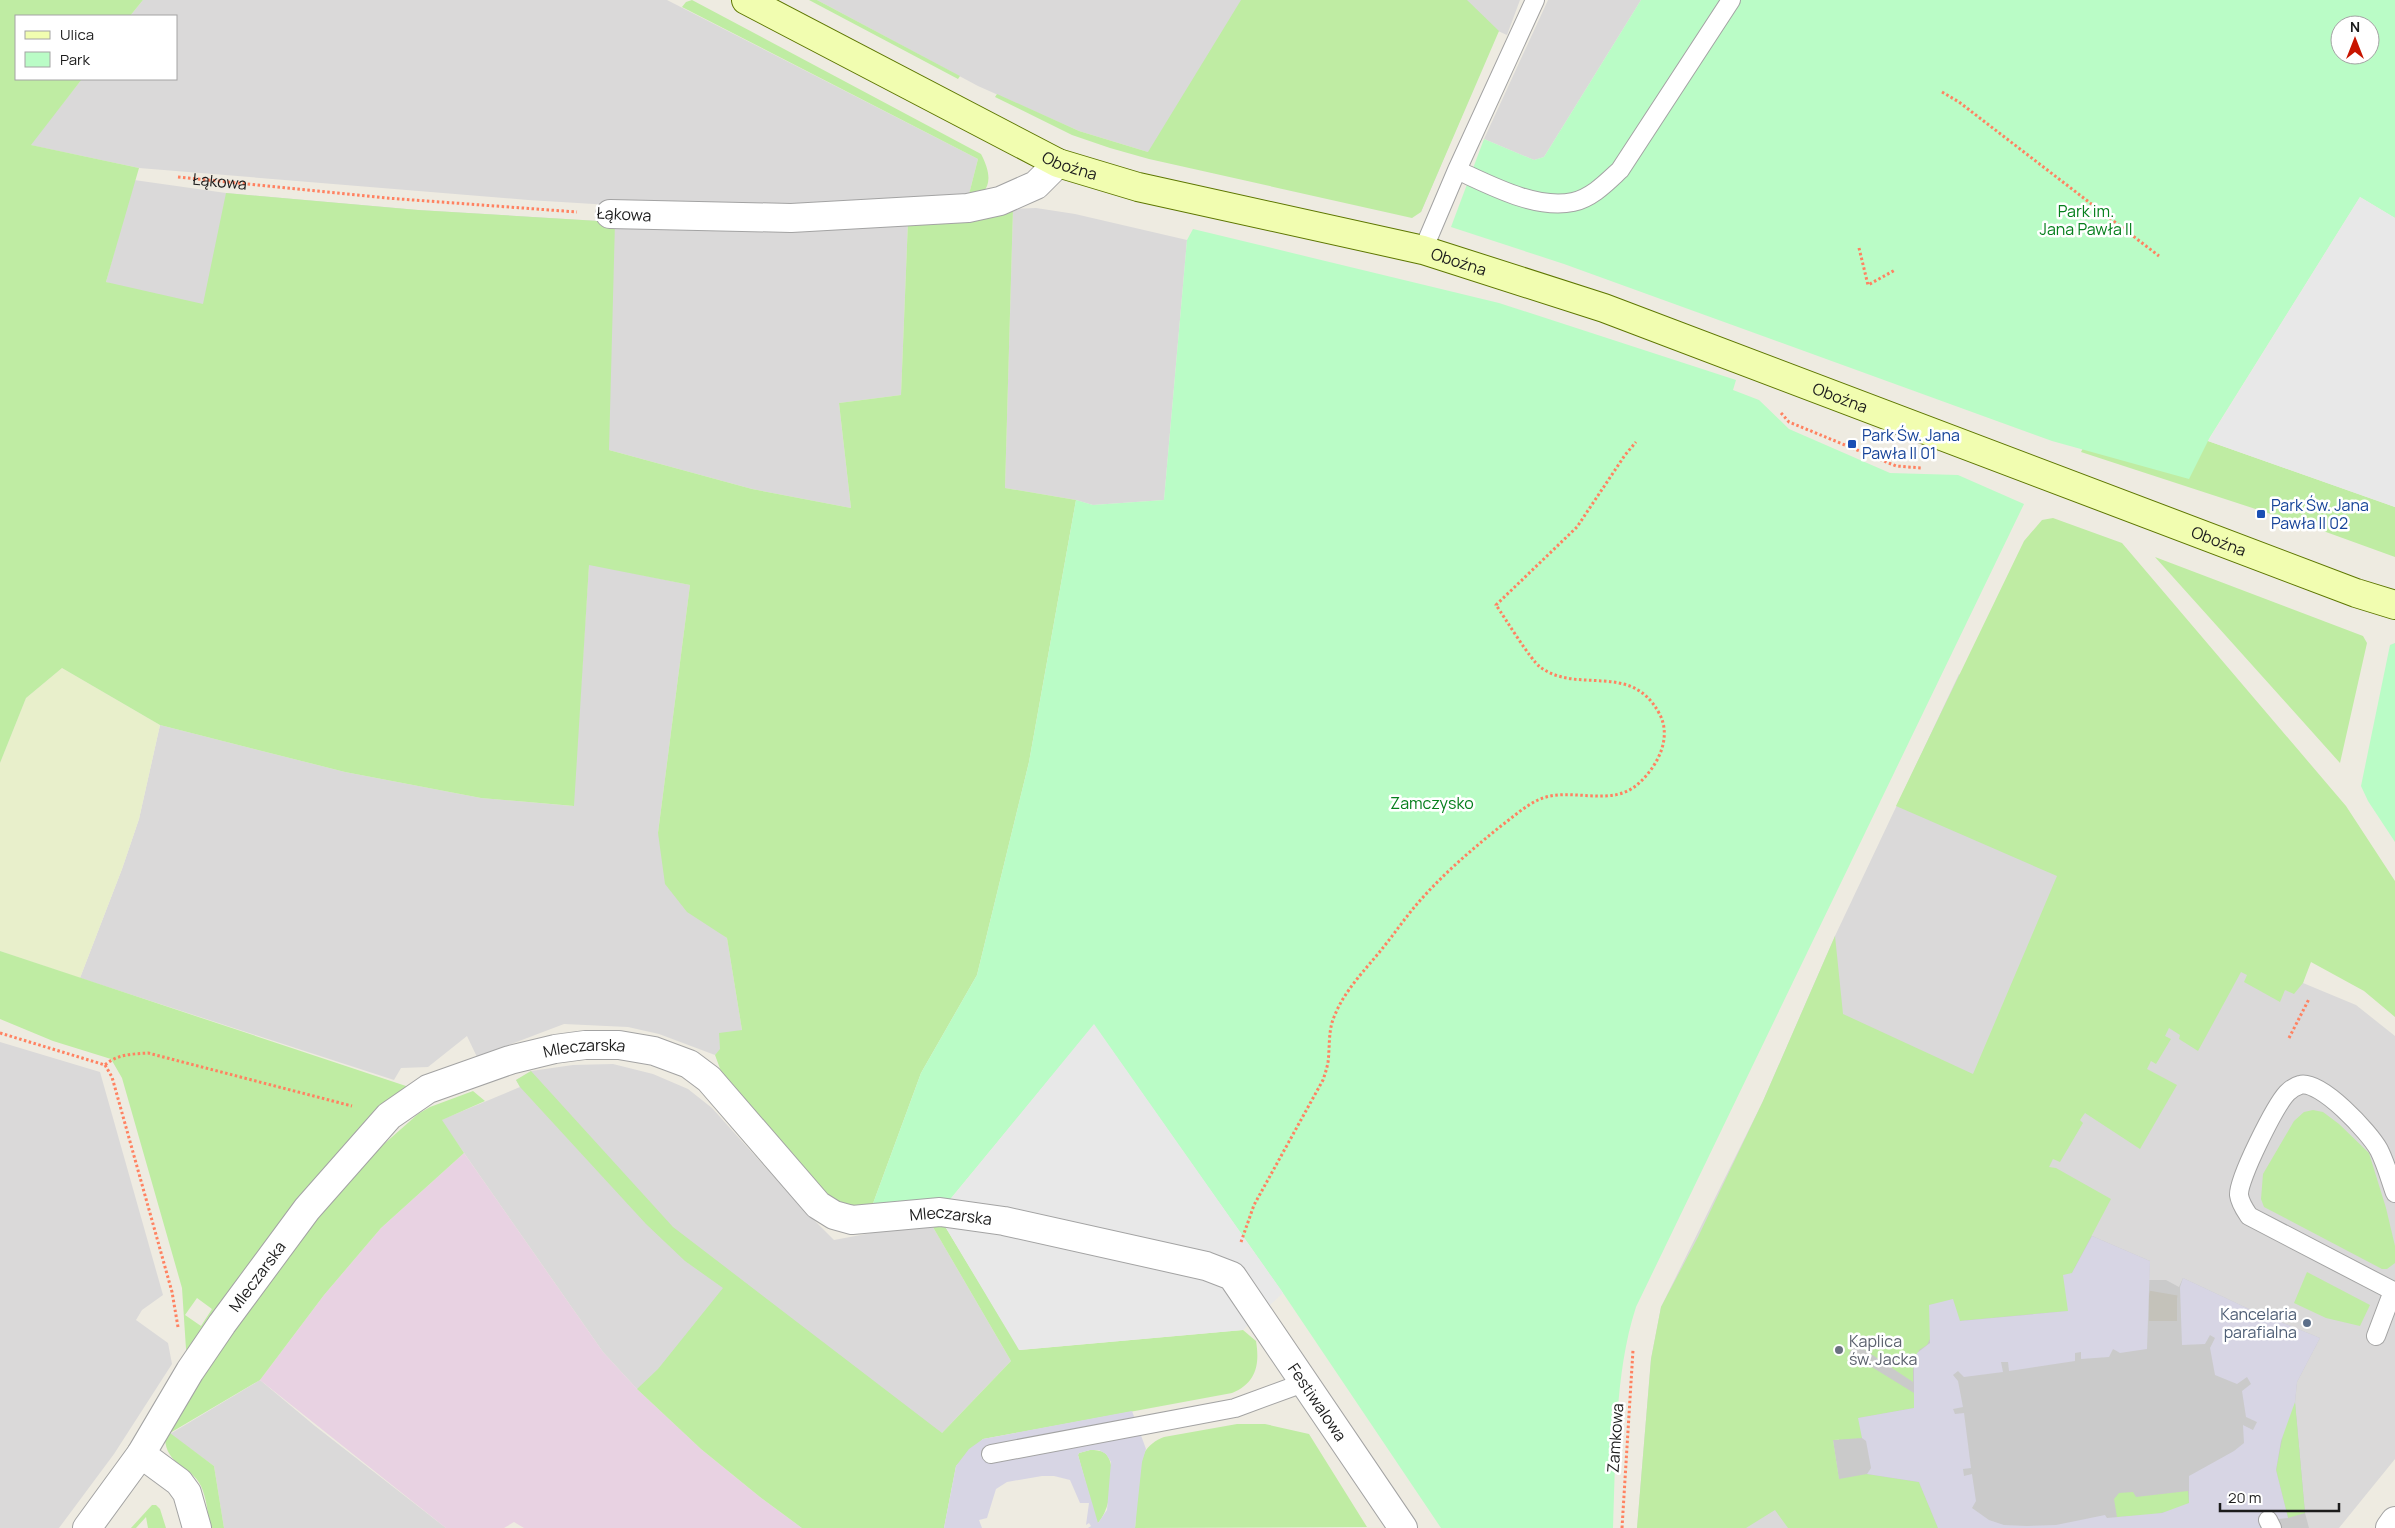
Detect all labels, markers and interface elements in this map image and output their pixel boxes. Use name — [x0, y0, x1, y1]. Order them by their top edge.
legend — [15, 15, 178, 80]
north arrow — [2330, 15, 2380, 65]
text: N — [2350, 17, 2360, 36]
text: Ulica — [60, 24, 94, 45]
text: Park — [60, 49, 90, 70]
street label: Oboźna — [1038, 146, 1100, 185]
street label: Łąkowa — [191, 168, 248, 195]
park label: Park im. Jana Pawła II — [2040, 200, 2132, 240]
street label: Łąkowa — [596, 202, 652, 226]
street label: Oboźna — [1428, 242, 1489, 281]
street label: Oboźna — [1810, 377, 1871, 418]
place label: Park Św. Jana Pawła II 01 — [1862, 424, 1960, 464]
marker: Park Św. Jana Pawła II 01 — [1846, 438, 1858, 450]
place label: Park Św. Jana Pawła II 02 — [2271, 494, 2369, 534]
marker: Park Św. Jana Pawła II 02 — [2255, 508, 2267, 520]
street label: Oboźna — [2188, 521, 2249, 561]
park label: Zamczysko — [1390, 792, 1474, 814]
street label: Mleczarska — [541, 1034, 627, 1063]
street label: Mleczarska — [908, 1201, 993, 1230]
street label: Mleczarska — [224, 1237, 291, 1316]
place label: Kancelaria parafialna — [2220, 1303, 2297, 1343]
marker: Kancelaria parafialna — [2301, 1317, 2313, 1329]
place label: Kaplica św. Jacka — [1849, 1330, 1917, 1370]
marker: Kaplica św. Jacka — [1833, 1344, 1845, 1356]
street label: Festiwalowa — [1283, 1359, 1352, 1446]
street label: Zamkowa — [1602, 1402, 1628, 1474]
scale bar — [2220, 1480, 2339, 1512]
text: 20 m — [2228, 1487, 2261, 1508]

